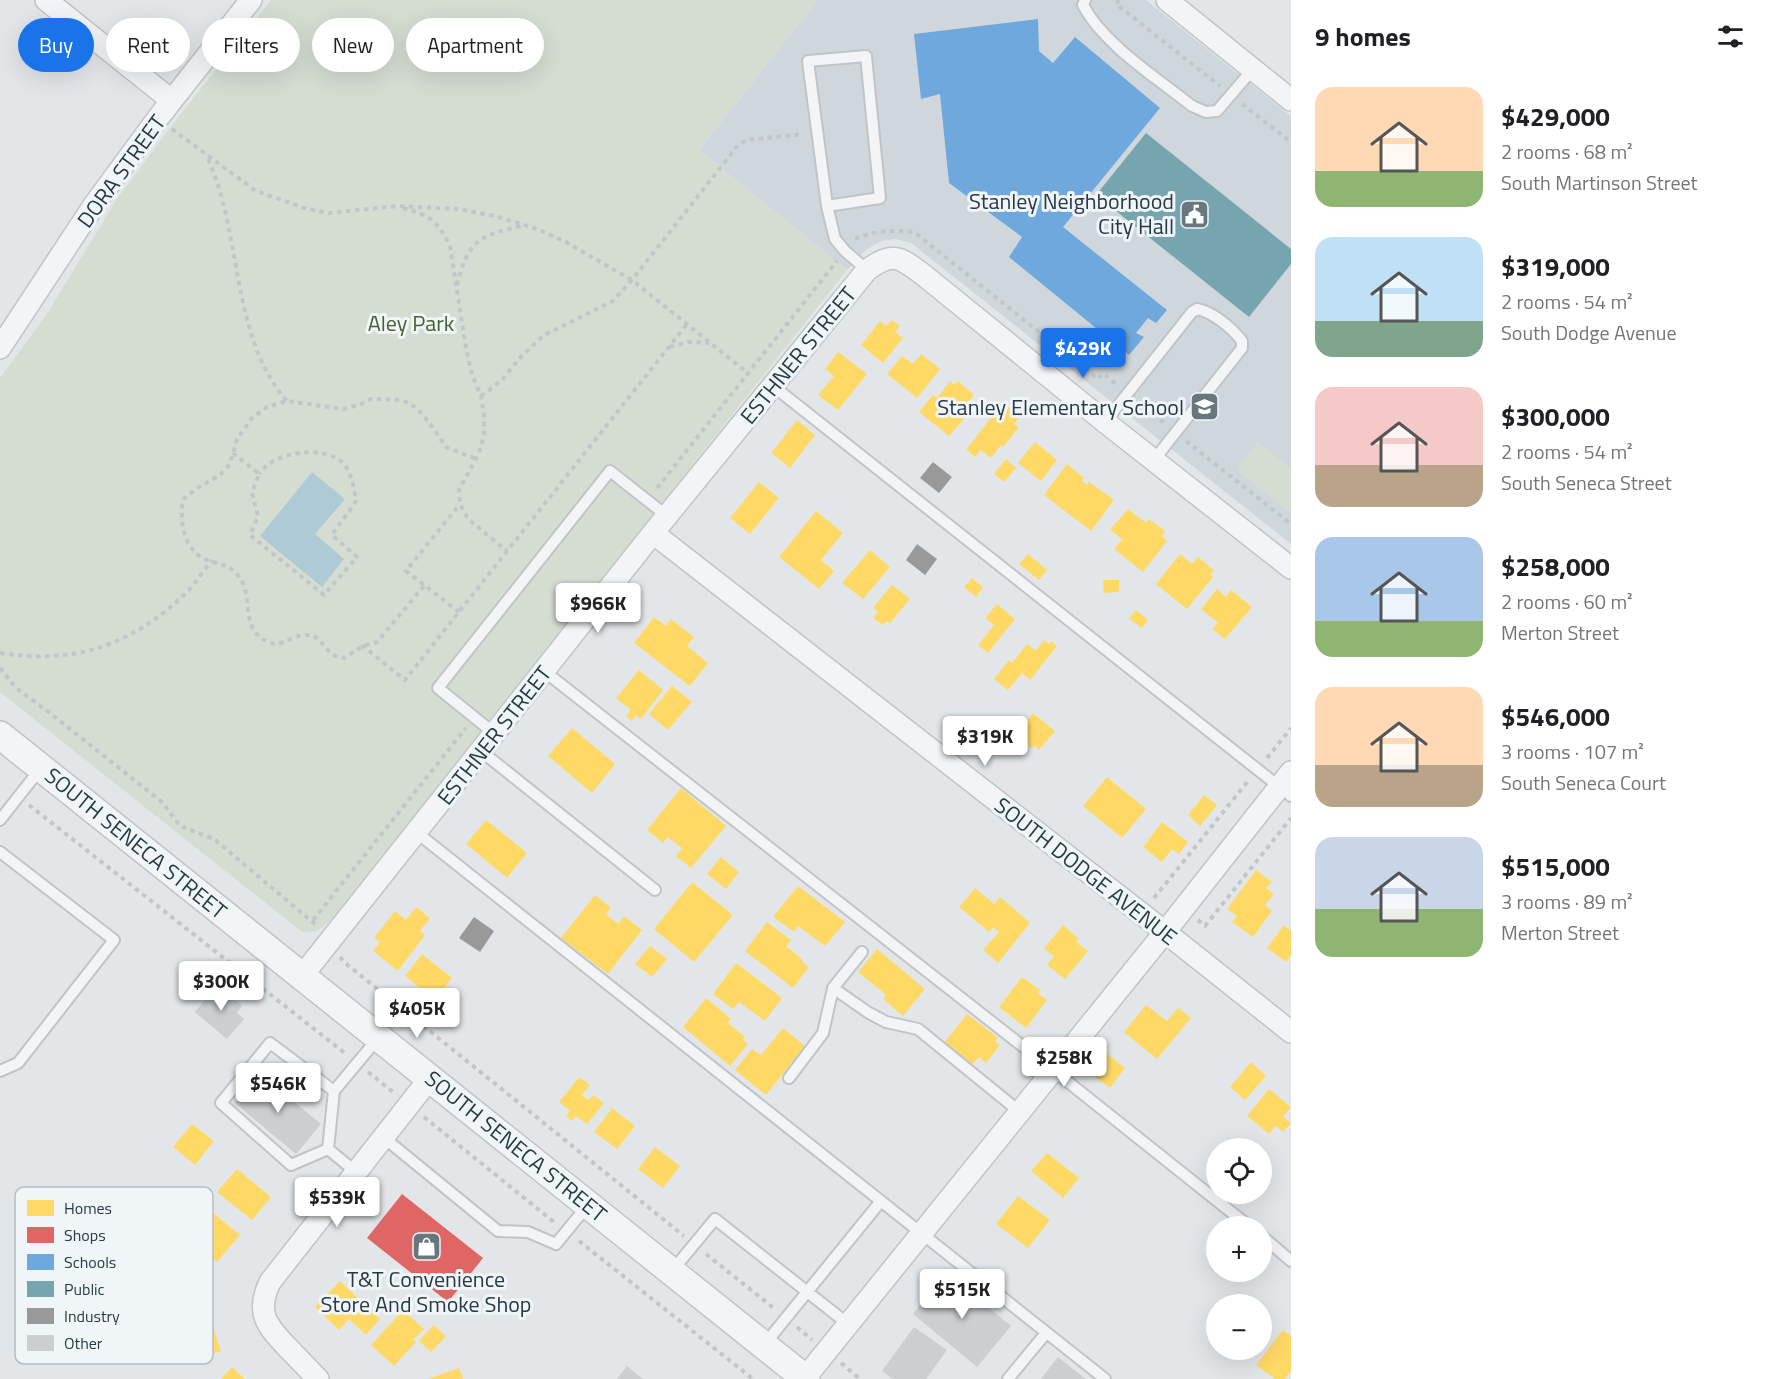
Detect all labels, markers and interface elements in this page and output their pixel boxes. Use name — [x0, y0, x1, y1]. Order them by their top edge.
text: 9 homes — [1315, 17, 1411, 56]
chip: Buy — [18, 18, 94, 72]
chip: Rent — [106, 18, 190, 72]
chip: Filters — [202, 18, 300, 72]
chip: New — [312, 18, 394, 72]
chip: Apartment — [406, 18, 544, 72]
icon: filters — [1714, 20, 1747, 53]
text: $429,000 — [1501, 97, 1610, 136]
street label: DORA STREET — [68, 107, 174, 235]
icon: home — [1363, 111, 1435, 183]
text: 2 rooms · 68 m² — [1501, 136, 1633, 167]
text: South Martinson Street — [1501, 167, 1698, 198]
place label: Stanley Neighborhood City Hall — [969, 184, 1174, 243]
public building icon: Stanley Neighborhood City Hall — [1179, 198, 1211, 230]
text: $319,000 — [1501, 247, 1610, 286]
icon: home — [1363, 261, 1435, 333]
street label: ESTHNER STREET — [732, 278, 865, 431]
text: 2 rooms · 54 m² — [1501, 286, 1633, 317]
park label: Aley Park — [368, 306, 455, 340]
text: South Dodge Avenue — [1501, 317, 1677, 348]
pin: $429K — [1041, 328, 1125, 379]
text: $429K — [1055, 332, 1111, 363]
place label: Stanley Elementary School — [937, 390, 1184, 424]
school or university icon: Stanley Elementary School — [1189, 391, 1221, 423]
text: $300,000 — [1501, 397, 1610, 436]
icon: home — [1363, 411, 1435, 483]
text: 2 rooms · 54 m² — [1501, 436, 1633, 467]
text: South Seneca Street — [1501, 467, 1672, 498]
text: $258,000 — [1501, 547, 1610, 586]
icon: home — [1363, 561, 1435, 633]
pin: $966K — [556, 583, 640, 634]
text: 2 rooms · 60 m² — [1501, 586, 1633, 617]
text: $966K — [570, 587, 626, 618]
text: Merton Street — [1501, 617, 1619, 648]
street label: ESTHNER STREET — [429, 658, 560, 812]
text: $546,000 — [1501, 697, 1610, 736]
icon: home — [1363, 711, 1435, 783]
pin: $319K — [943, 716, 1027, 767]
text: $319K — [957, 720, 1013, 751]
text: 3 rooms · 107 m² — [1501, 736, 1644, 767]
street label: SOUTH SENECA STREET — [38, 759, 235, 927]
text: South Seneca Court — [1501, 767, 1666, 798]
street label: SOUTH DODGE AVENUE — [987, 789, 1185, 953]
text: $515,000 — [1501, 847, 1610, 886]
icon: home — [1363, 861, 1435, 933]
text: 3 rooms · 89 m² — [1501, 886, 1633, 917]
text: Merton Street — [1501, 917, 1619, 948]
pin: $300K — [179, 961, 263, 1012]
text: $300K — [193, 965, 249, 996]
pin: $405K — [375, 988, 459, 1039]
text: $405K — [389, 992, 445, 1023]
pin: $258K — [1022, 1037, 1106, 1088]
text: $258K — [1036, 1041, 1092, 1072]
street label: SOUTH SENECA STREET — [418, 1062, 615, 1230]
pin: $546K — [236, 1063, 320, 1114]
text: $546K — [250, 1067, 306, 1098]
map controls — [1206, 1138, 1272, 1360]
button: locate — [1206, 1138, 1272, 1204]
pin: $539K — [295, 1177, 379, 1228]
text: $539K — [309, 1181, 365, 1212]
legend — [15, 1187, 213, 1364]
text: Homes — [64, 1196, 112, 1220]
button: + — [1206, 1216, 1272, 1282]
text: Shops — [64, 1223, 106, 1247]
shop icon: T&T Convenience Store And Smoke Shop — [410, 1231, 442, 1263]
text: Schools — [64, 1250, 116, 1274]
place label: T&T Convenience Store And Smoke Shop — [321, 1262, 531, 1321]
pin: $515K — [920, 1269, 1004, 1320]
text: $515K — [934, 1273, 990, 1304]
text: Public — [64, 1277, 105, 1301]
button: − — [1206, 1294, 1272, 1360]
text: Industry — [64, 1304, 120, 1328]
text: Other — [64, 1331, 103, 1355]

